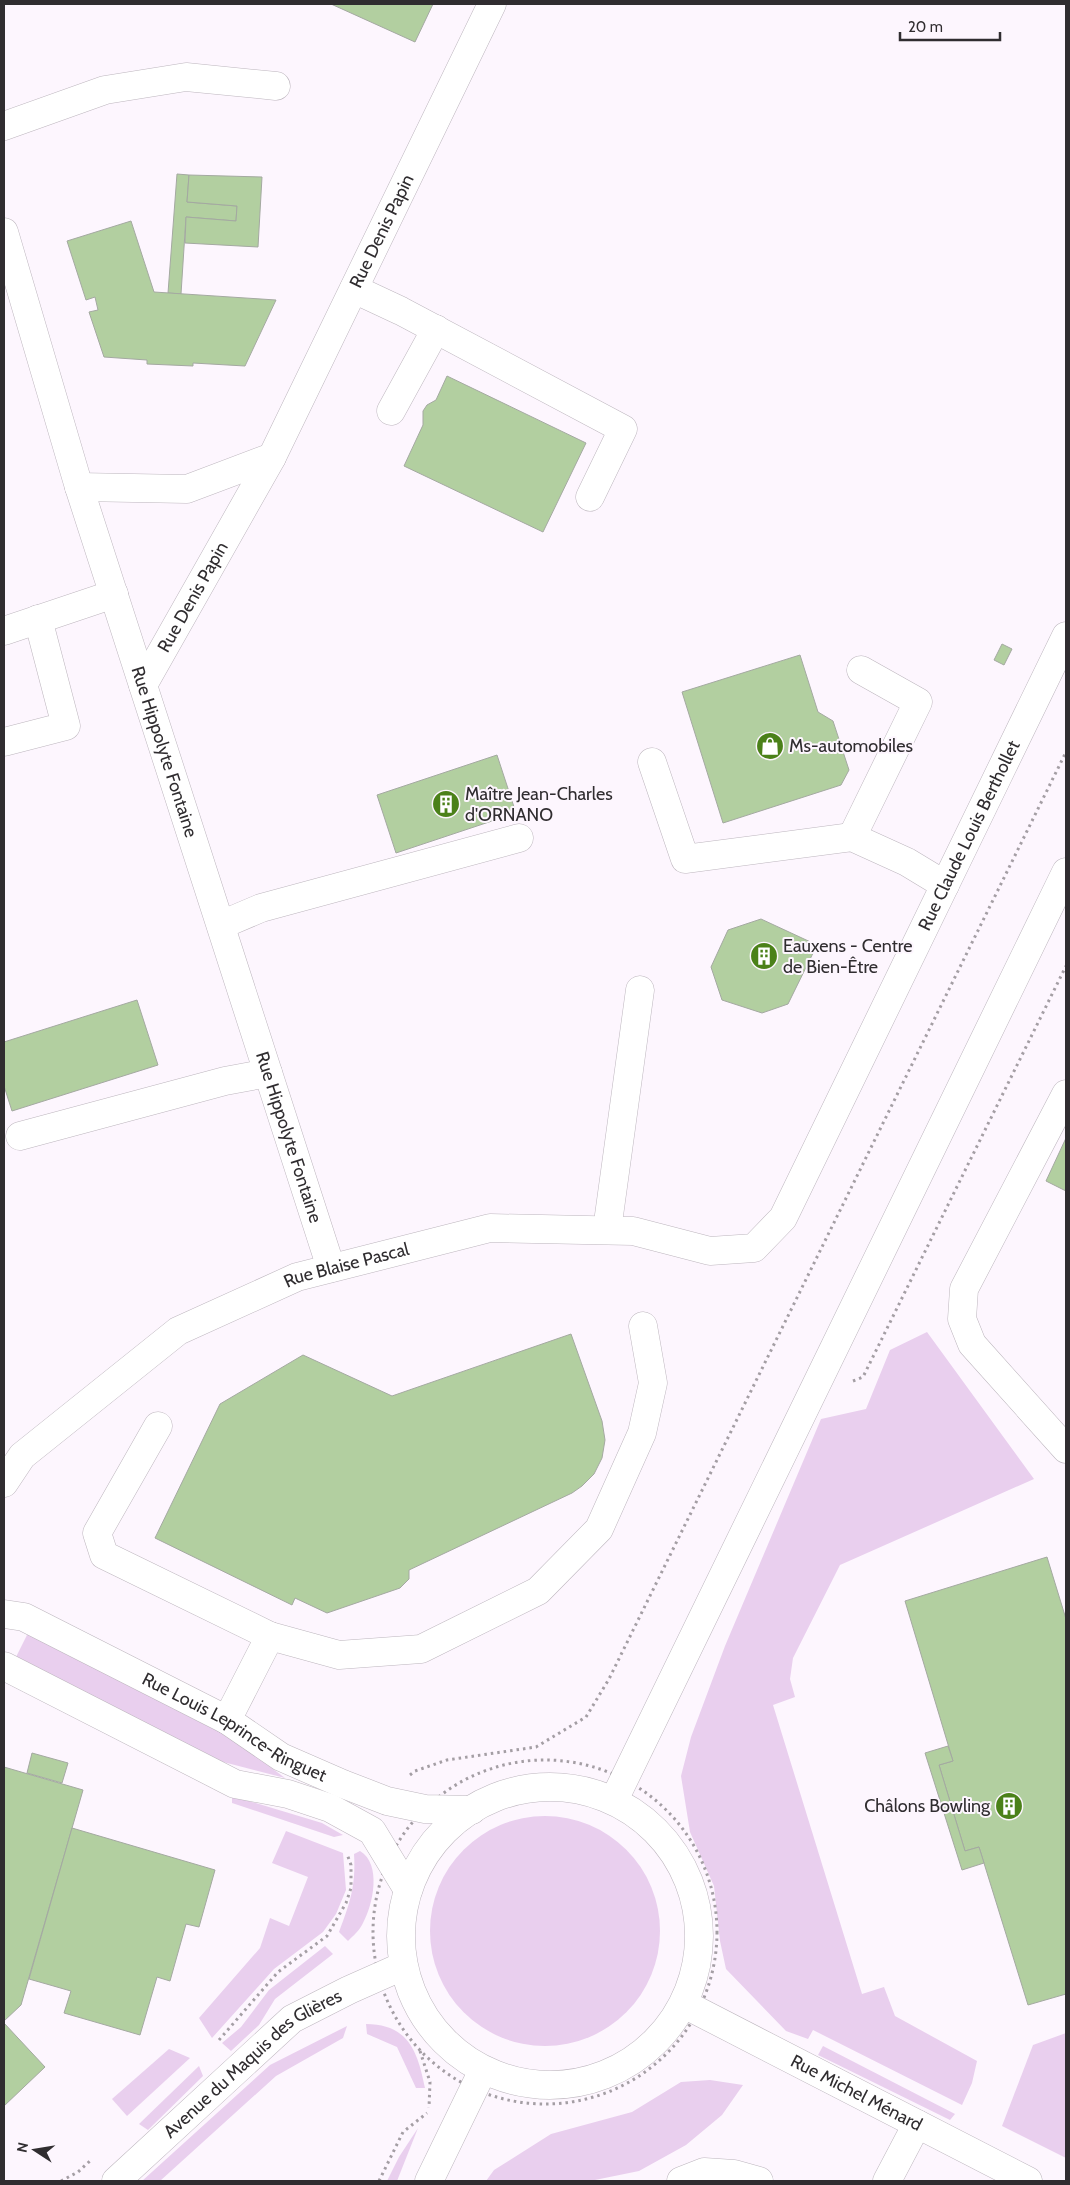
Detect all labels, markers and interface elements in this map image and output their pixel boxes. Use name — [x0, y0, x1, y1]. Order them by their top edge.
scale bar — [900, 10, 1000, 42]
text: 20 m — [908, 18, 943, 36]
street label: Rue Denis Papin — [345, 171, 419, 291]
street label: Rue Denis Papin — [153, 538, 233, 656]
street label: Rue Hippolyte Fontaine — [127, 663, 202, 840]
shop icon: Ms-automobiles — [755, 731, 785, 761]
place label: Ms-automobiles — [789, 735, 913, 757]
street label: Rue Claude Louis Berthollet — [914, 737, 1025, 934]
place label: Maître Jean-Charles d'ORNANO — [465, 783, 613, 826]
building icon: Maître Jean-Charles d'ORNANO — [431, 789, 461, 819]
place label: Eauxens - Centre de Bien-Être — [783, 935, 912, 978]
building icon: Eauxens - Centre de Bien-Être — [749, 941, 779, 971]
street label: Rue Hippolyte Fontaine — [251, 1049, 327, 1225]
street label: Rue Blaise Pascal — [280, 1238, 412, 1293]
street label: Rue Louis Leprince-Ringuet — [138, 1668, 330, 1786]
building icon: Châlons Bowling — [994, 1791, 1024, 1821]
place label: Châlons Bowling — [864, 1795, 991, 1817]
street label: Avenue du Maquis des Glières — [159, 1985, 345, 2143]
street label: Rue Michel Ménard — [787, 2050, 926, 2136]
north arrow — [10, 2125, 60, 2175]
text: N — [12, 2141, 32, 2154]

